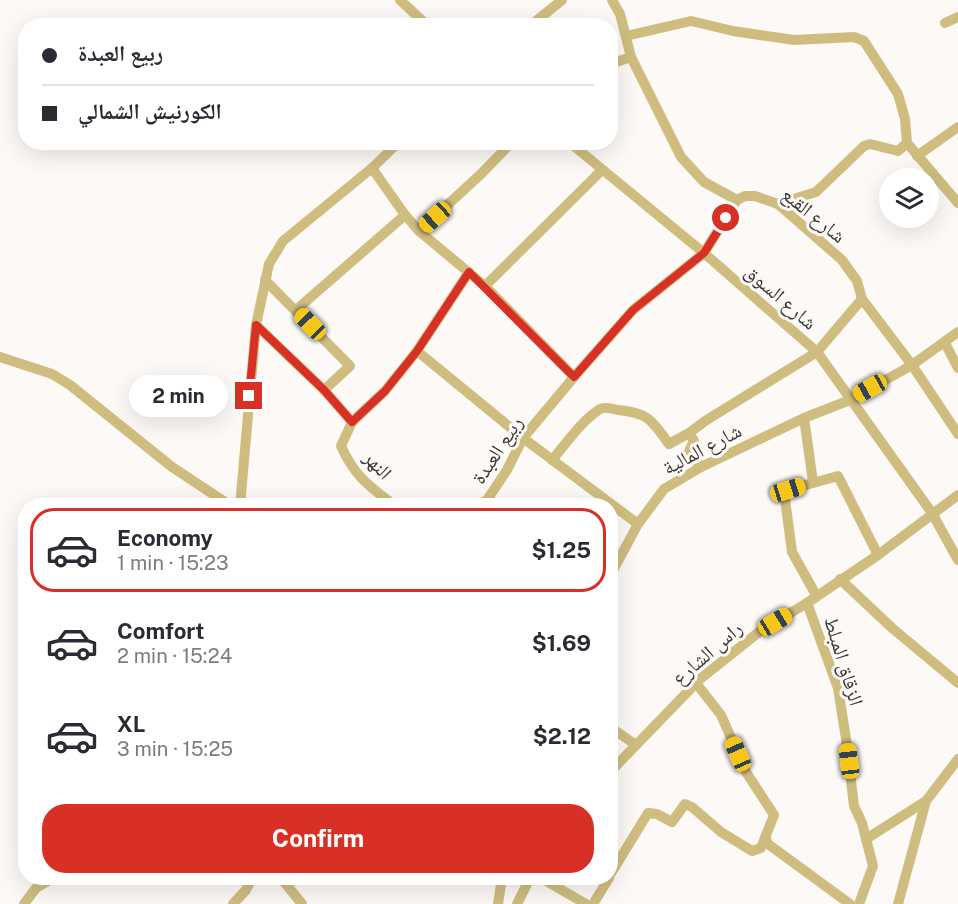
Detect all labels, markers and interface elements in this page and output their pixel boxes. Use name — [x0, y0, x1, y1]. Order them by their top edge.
text: ربيع العبدة — [78, 40, 163, 66]
text: الكورنيش الشمالي — [78, 98, 222, 124]
map controls — [879, 168, 939, 228]
button: layers — [879, 168, 939, 228]
street label: شارع القبع — [777, 182, 851, 249]
car — [416, 198, 454, 236]
route start — [712, 204, 739, 231]
street label: شارع السوق — [739, 259, 822, 335]
car — [291, 305, 329, 343]
car — [850, 371, 890, 405]
callout: 2 min — [129, 375, 228, 417]
route end — [235, 382, 262, 409]
text: 2 min — [152, 384, 205, 408]
street label: ربيع العبدة — [466, 412, 528, 489]
street label: شارع المالية — [659, 418, 746, 481]
street label: النهر — [358, 445, 397, 484]
car — [768, 476, 808, 504]
icon: car — [45, 523, 99, 577]
text: Economy — [117, 525, 213, 551]
text: $1.25 — [531, 537, 591, 563]
text: 1 min · 15:23 — [117, 551, 228, 575]
car — [755, 605, 795, 639]
street label: الزقاق المبلط — [819, 614, 869, 708]
icon: car — [45, 616, 99, 670]
street label: راس الشارع — [667, 616, 748, 691]
text: Comfort — [117, 618, 204, 644]
text: $1.69 — [532, 630, 591, 656]
text: 2 min · 15:24 — [117, 644, 232, 668]
icon: car — [45, 709, 99, 763]
text: XL — [117, 711, 145, 737]
text: $2.12 — [533, 723, 591, 749]
car — [722, 734, 754, 774]
text: 3 min · 15:25 — [117, 737, 233, 761]
car — [838, 742, 860, 780]
button: Confirm — [42, 804, 594, 873]

